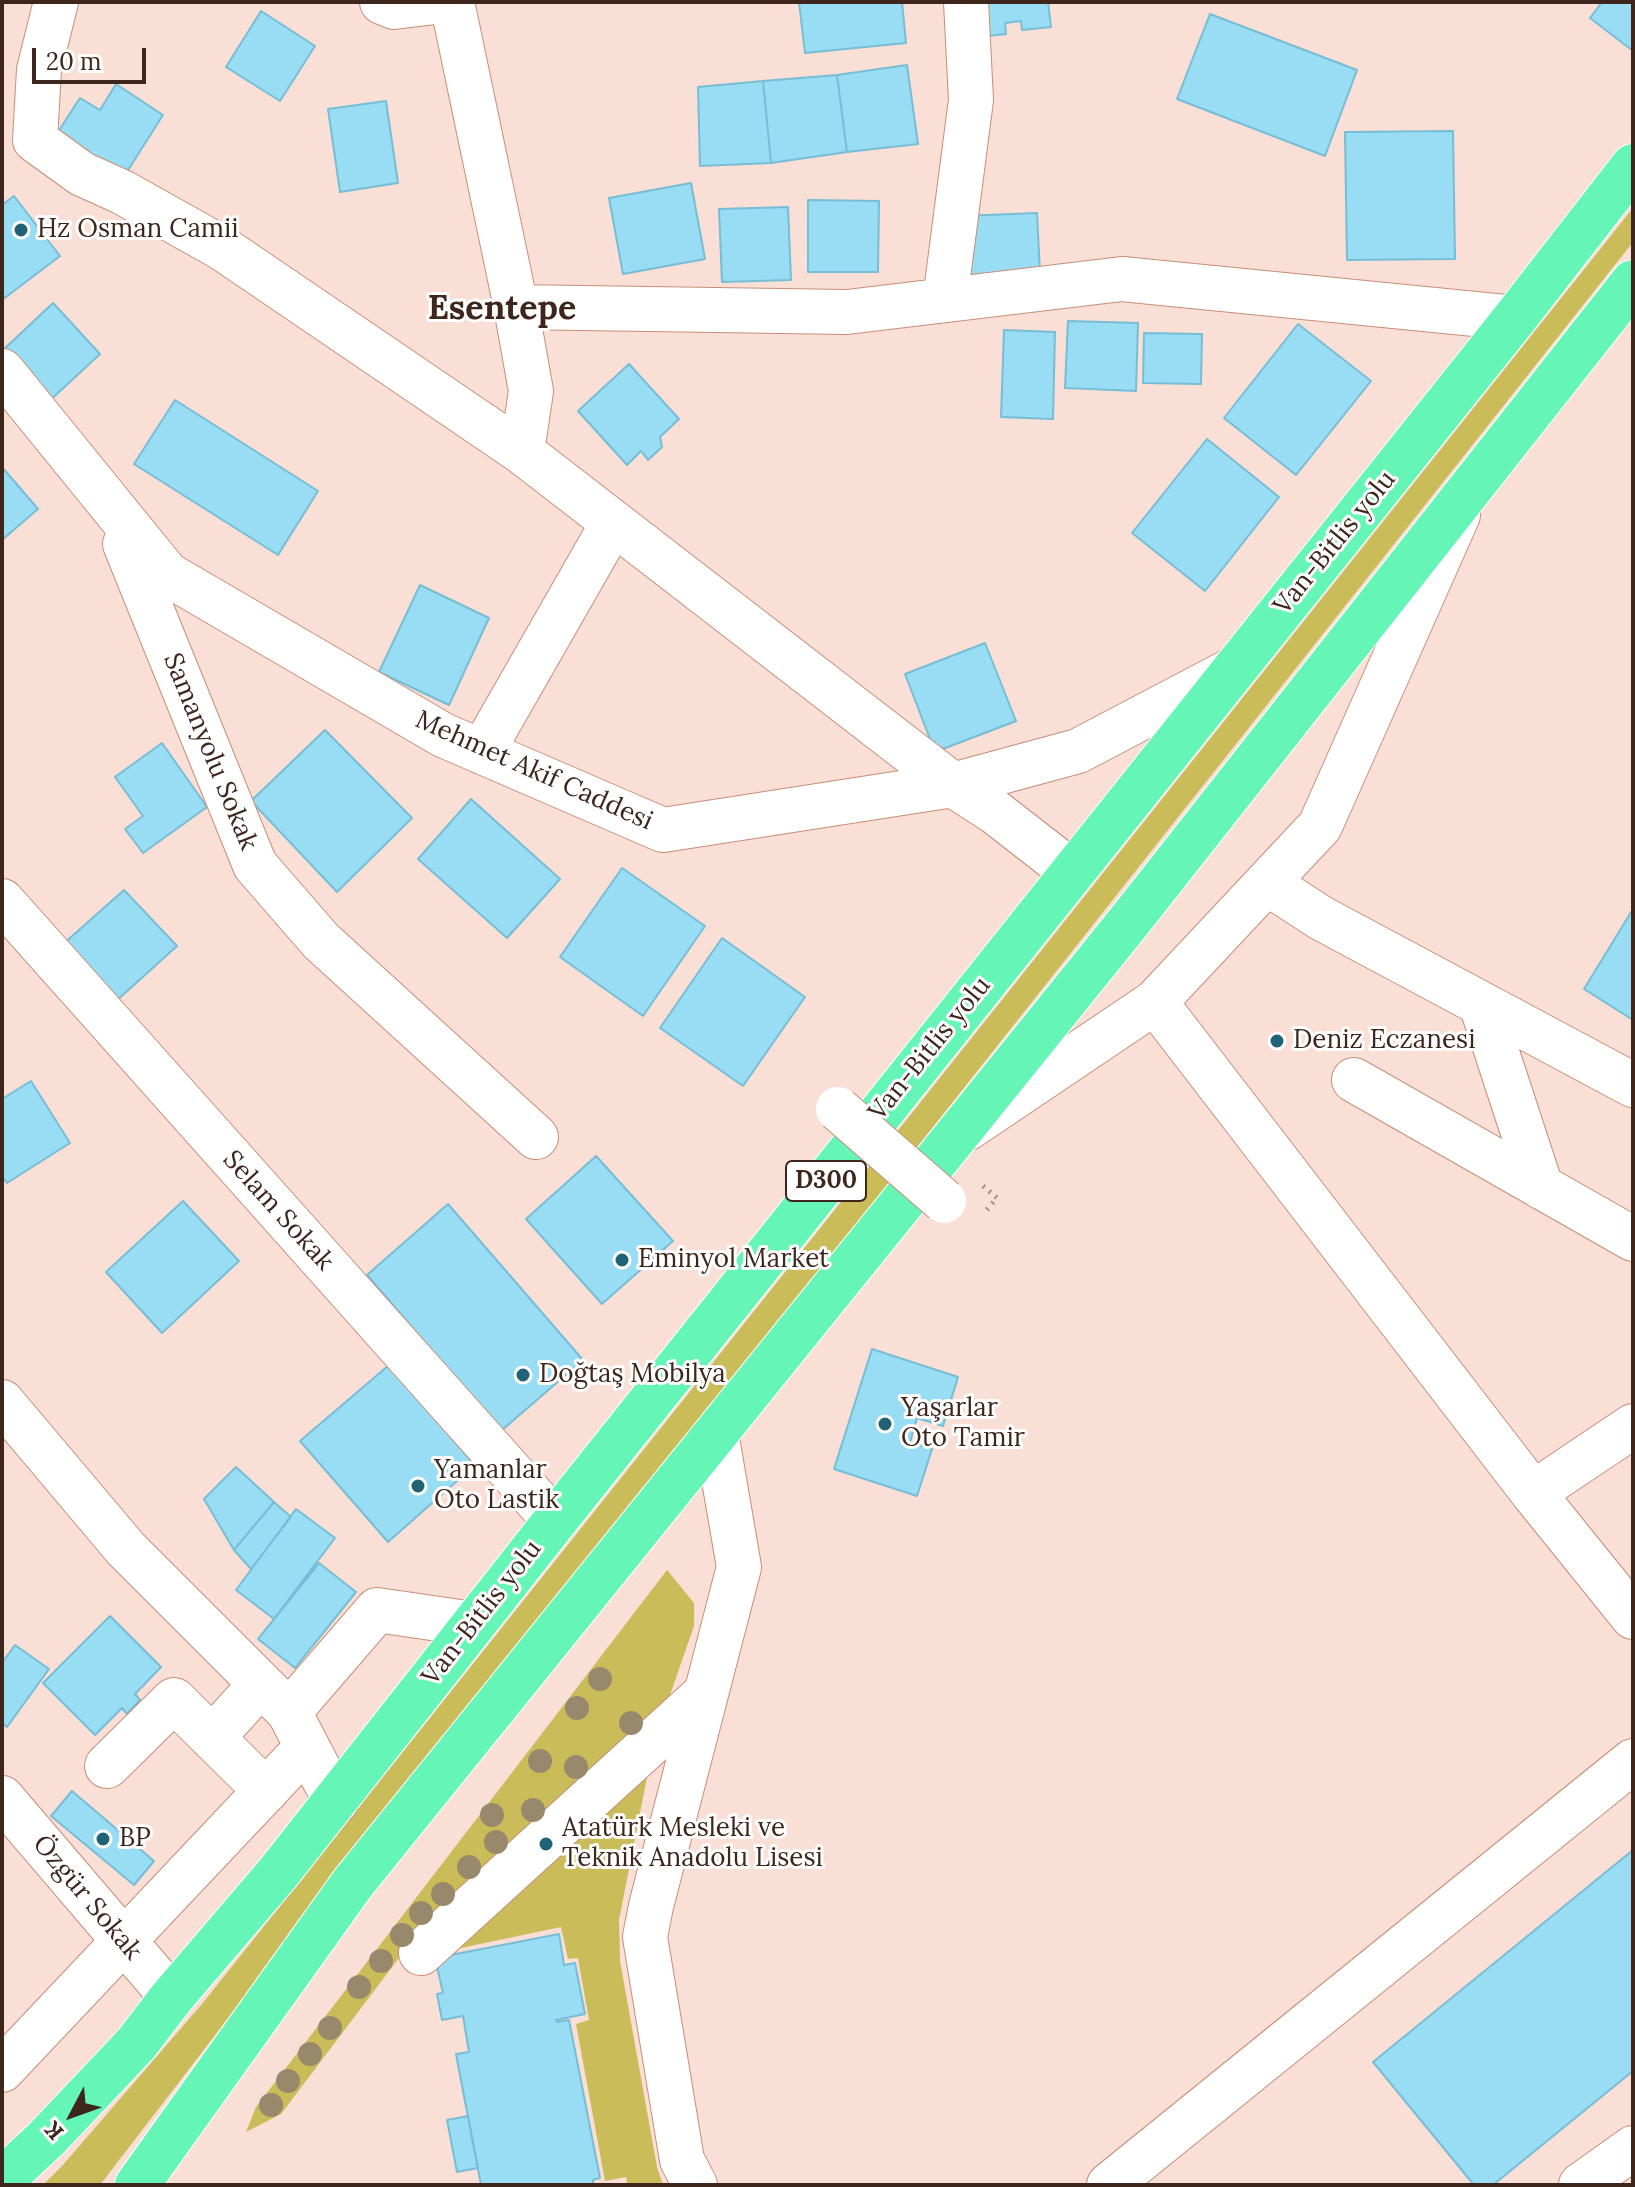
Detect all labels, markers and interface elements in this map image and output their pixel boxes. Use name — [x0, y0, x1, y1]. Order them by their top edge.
scale bar — [36, 32, 150, 82]
text: 20 m — [46, 46, 102, 77]
place label: Hz Osman Camii — [37, 214, 239, 246]
marker: Hz Osman Camii — [12, 221, 30, 239]
district label: Esentepe — [428, 289, 576, 329]
street label: Van-Bitlis yolu — [1267, 465, 1403, 621]
street label: Samanyolu Sokak — [156, 649, 264, 855]
street label: Mehmet Akif Caddesi — [410, 705, 658, 837]
street label: Van-Bitlis yolu — [862, 971, 998, 1127]
place label: Deniz Eczanesi — [1293, 1025, 1475, 1057]
marker: Deniz Eczanesi — [1268, 1032, 1286, 1050]
street label: Selam Sokak — [216, 1145, 340, 1277]
road number: D300 — [786, 1161, 866, 1201]
place label: Eminyol Market — [638, 1244, 829, 1276]
marker: Eminyol Market — [613, 1251, 631, 1269]
place label: Doğtaş Mobilya — [539, 1359, 726, 1391]
marker: Doğtaş Mobilya — [514, 1366, 532, 1384]
place label: Yaşarlar Oto Tamir — [901, 1393, 1025, 1454]
marker: Yaşarlar Oto Tamir — [876, 1415, 894, 1433]
place label: Yamanlar Oto Lastik — [434, 1455, 559, 1516]
marker: Yamanlar Oto Lastik — [409, 1477, 427, 1495]
street label: Van-Bitlis yolu — [415, 1534, 549, 1692]
place label: Atatürk Mesleki ve Teknik Anadolu Lisesi — [562, 1813, 823, 1874]
place label: BP — [119, 1823, 151, 1855]
street label: Özgür Sokak — [26, 1829, 148, 1967]
marker: BP — [94, 1830, 112, 1848]
marker: Atatürk Mesleki ve Teknik Anadolu Lisesi — [537, 1835, 555, 1853]
north arrow — [32, 2075, 112, 2155]
text: K — [38, 2116, 70, 2146]

